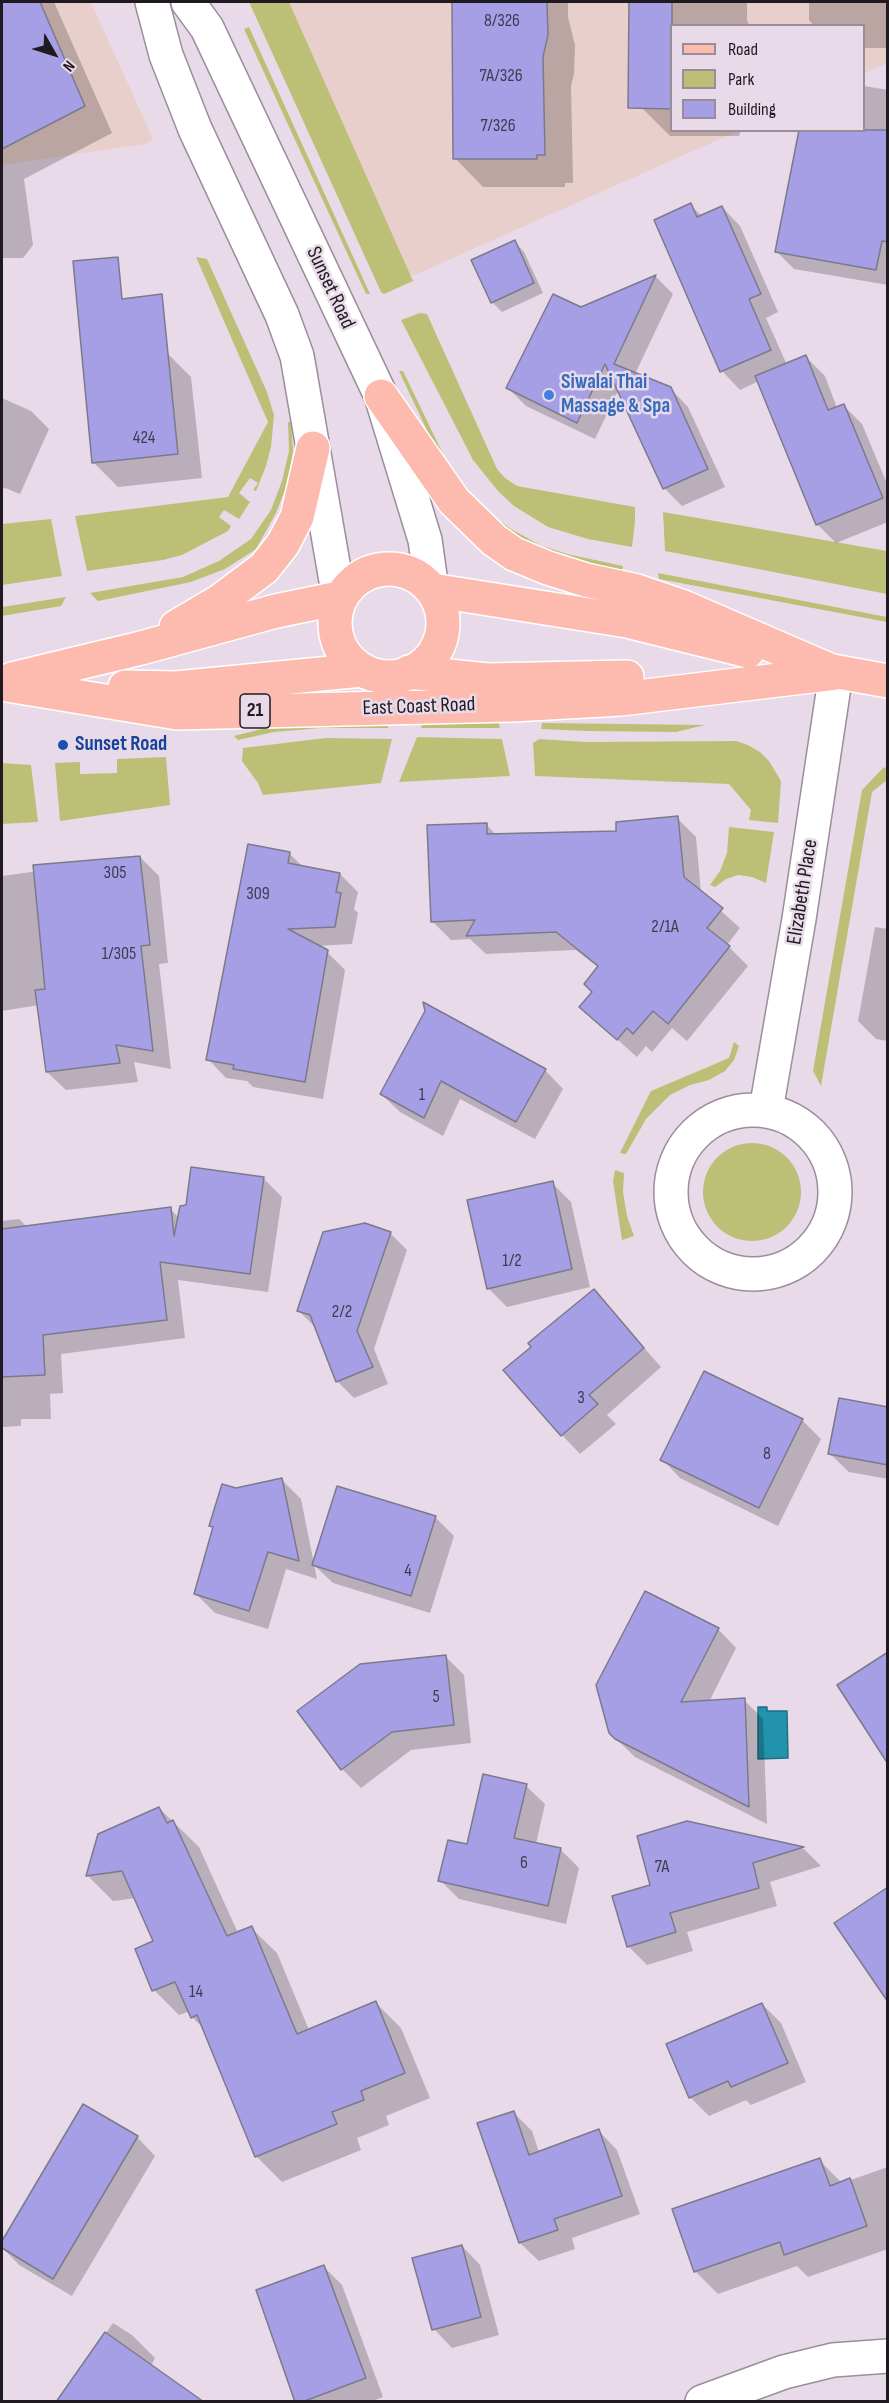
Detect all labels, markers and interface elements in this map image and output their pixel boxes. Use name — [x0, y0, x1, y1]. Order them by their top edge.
house number: 8/326 — [484, 10, 520, 32]
north arrow — [24, 24, 84, 84]
legend — [670, 24, 865, 132]
text: Road — [728, 39, 758, 60]
text: N — [58, 56, 78, 75]
house number: 7A/326 — [479, 65, 523, 87]
text: Park — [728, 69, 754, 90]
text: Building — [728, 99, 776, 120]
house number: 7/326 — [480, 115, 516, 137]
street label: Sunset Road — [300, 243, 360, 333]
place label: Siwalai Thai Massage & Spa — [561, 370, 670, 420]
marker: Siwalai Thai Massage & Spa — [542, 388, 556, 402]
house number: 424 — [133, 427, 155, 449]
street label: East Coast Road — [362, 692, 476, 722]
road number: 21 — [240, 694, 270, 728]
place label: Sunset Road — [75, 732, 167, 758]
marker: Sunset Road — [56, 738, 70, 752]
street label: Elizabeth Place — [782, 838, 824, 946]
house number: 305 — [104, 862, 126, 884]
house number: 309 — [246, 883, 270, 905]
house number: 2/1A — [651, 916, 679, 938]
house number: 1/305 — [102, 943, 136, 965]
house number: 1 — [419, 1084, 425, 1106]
house number: 1/2 — [502, 1250, 522, 1272]
house number: 2/2 — [332, 1301, 352, 1323]
house number: 3 — [577, 1387, 585, 1409]
house number: 8 — [763, 1443, 771, 1465]
house number: 4 — [404, 1560, 412, 1582]
house number: 5 — [432, 1686, 440, 1708]
house number: 6 — [520, 1852, 528, 1874]
house number: 7A — [655, 1856, 669, 1878]
house number: 14 — [189, 1981, 203, 2003]

